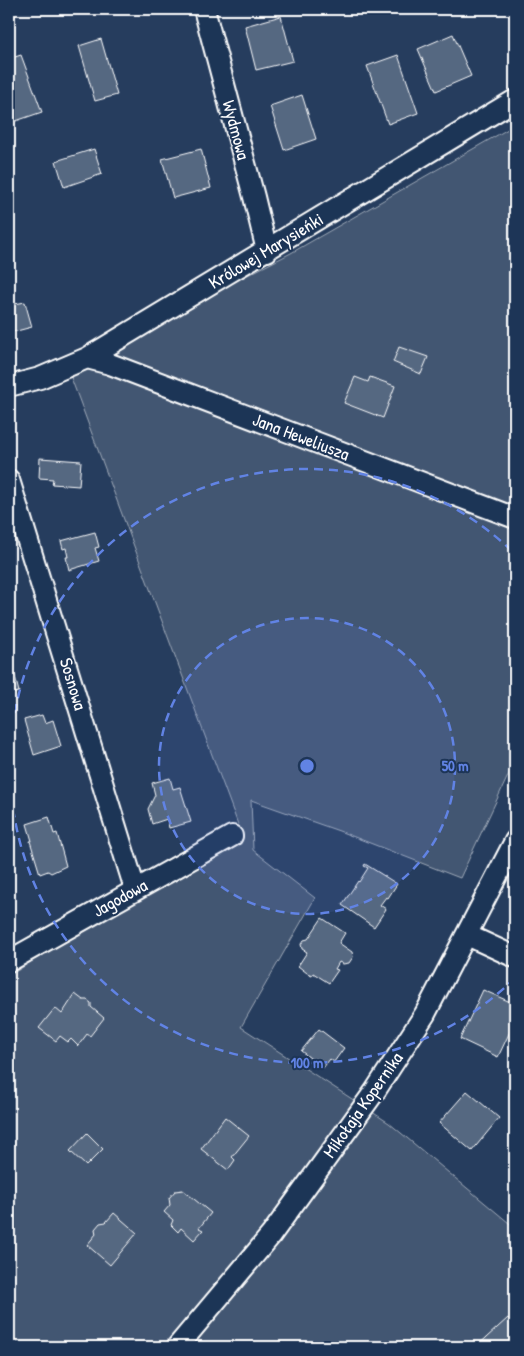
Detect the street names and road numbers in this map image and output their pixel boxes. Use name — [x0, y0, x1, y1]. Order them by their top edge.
street label: Wydmowa — [217, 97, 256, 162]
street label: Królowej Marysieńki — [204, 206, 328, 295]
street label: Jana Heweliusza — [249, 407, 353, 466]
street label: Sosnowa — [54, 655, 93, 713]
street label: Jagodowa — [88, 872, 151, 923]
street label: Mikołaja Kopernika — [317, 1047, 408, 1163]

